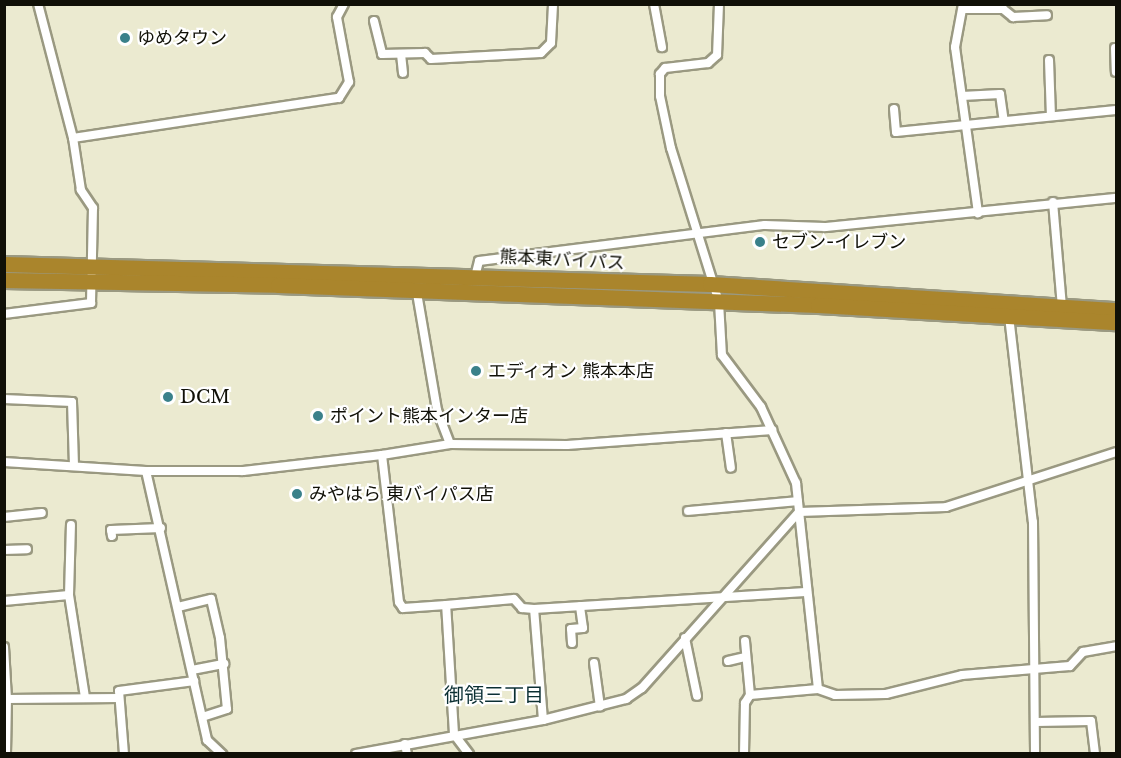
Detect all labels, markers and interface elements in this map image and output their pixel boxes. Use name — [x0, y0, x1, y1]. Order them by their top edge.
place label: ゆめタウン — [137, 27, 227, 49]
marker: ゆめタウン — [118, 31, 132, 45]
place label: セブン-イレブン — [772, 231, 906, 253]
marker: セブン-イレブン — [753, 235, 767, 249]
street label: 熊本東バイパス — [499, 246, 625, 274]
place label: エディオン 熊本本店 — [488, 360, 655, 382]
marker: エディオン 熊本本店 — [469, 364, 483, 378]
place label: DCM — [180, 386, 230, 408]
marker: DCM — [161, 390, 175, 404]
place label: ポイント熊本インター店 — [330, 405, 528, 427]
marker: ポイント熊本インター店 — [311, 409, 325, 423]
place label: みやはら 東バイパス店 — [309, 483, 494, 505]
marker: みやはら 東バイパス店 — [290, 487, 304, 501]
district label: 御領三丁目 — [444, 683, 544, 707]

